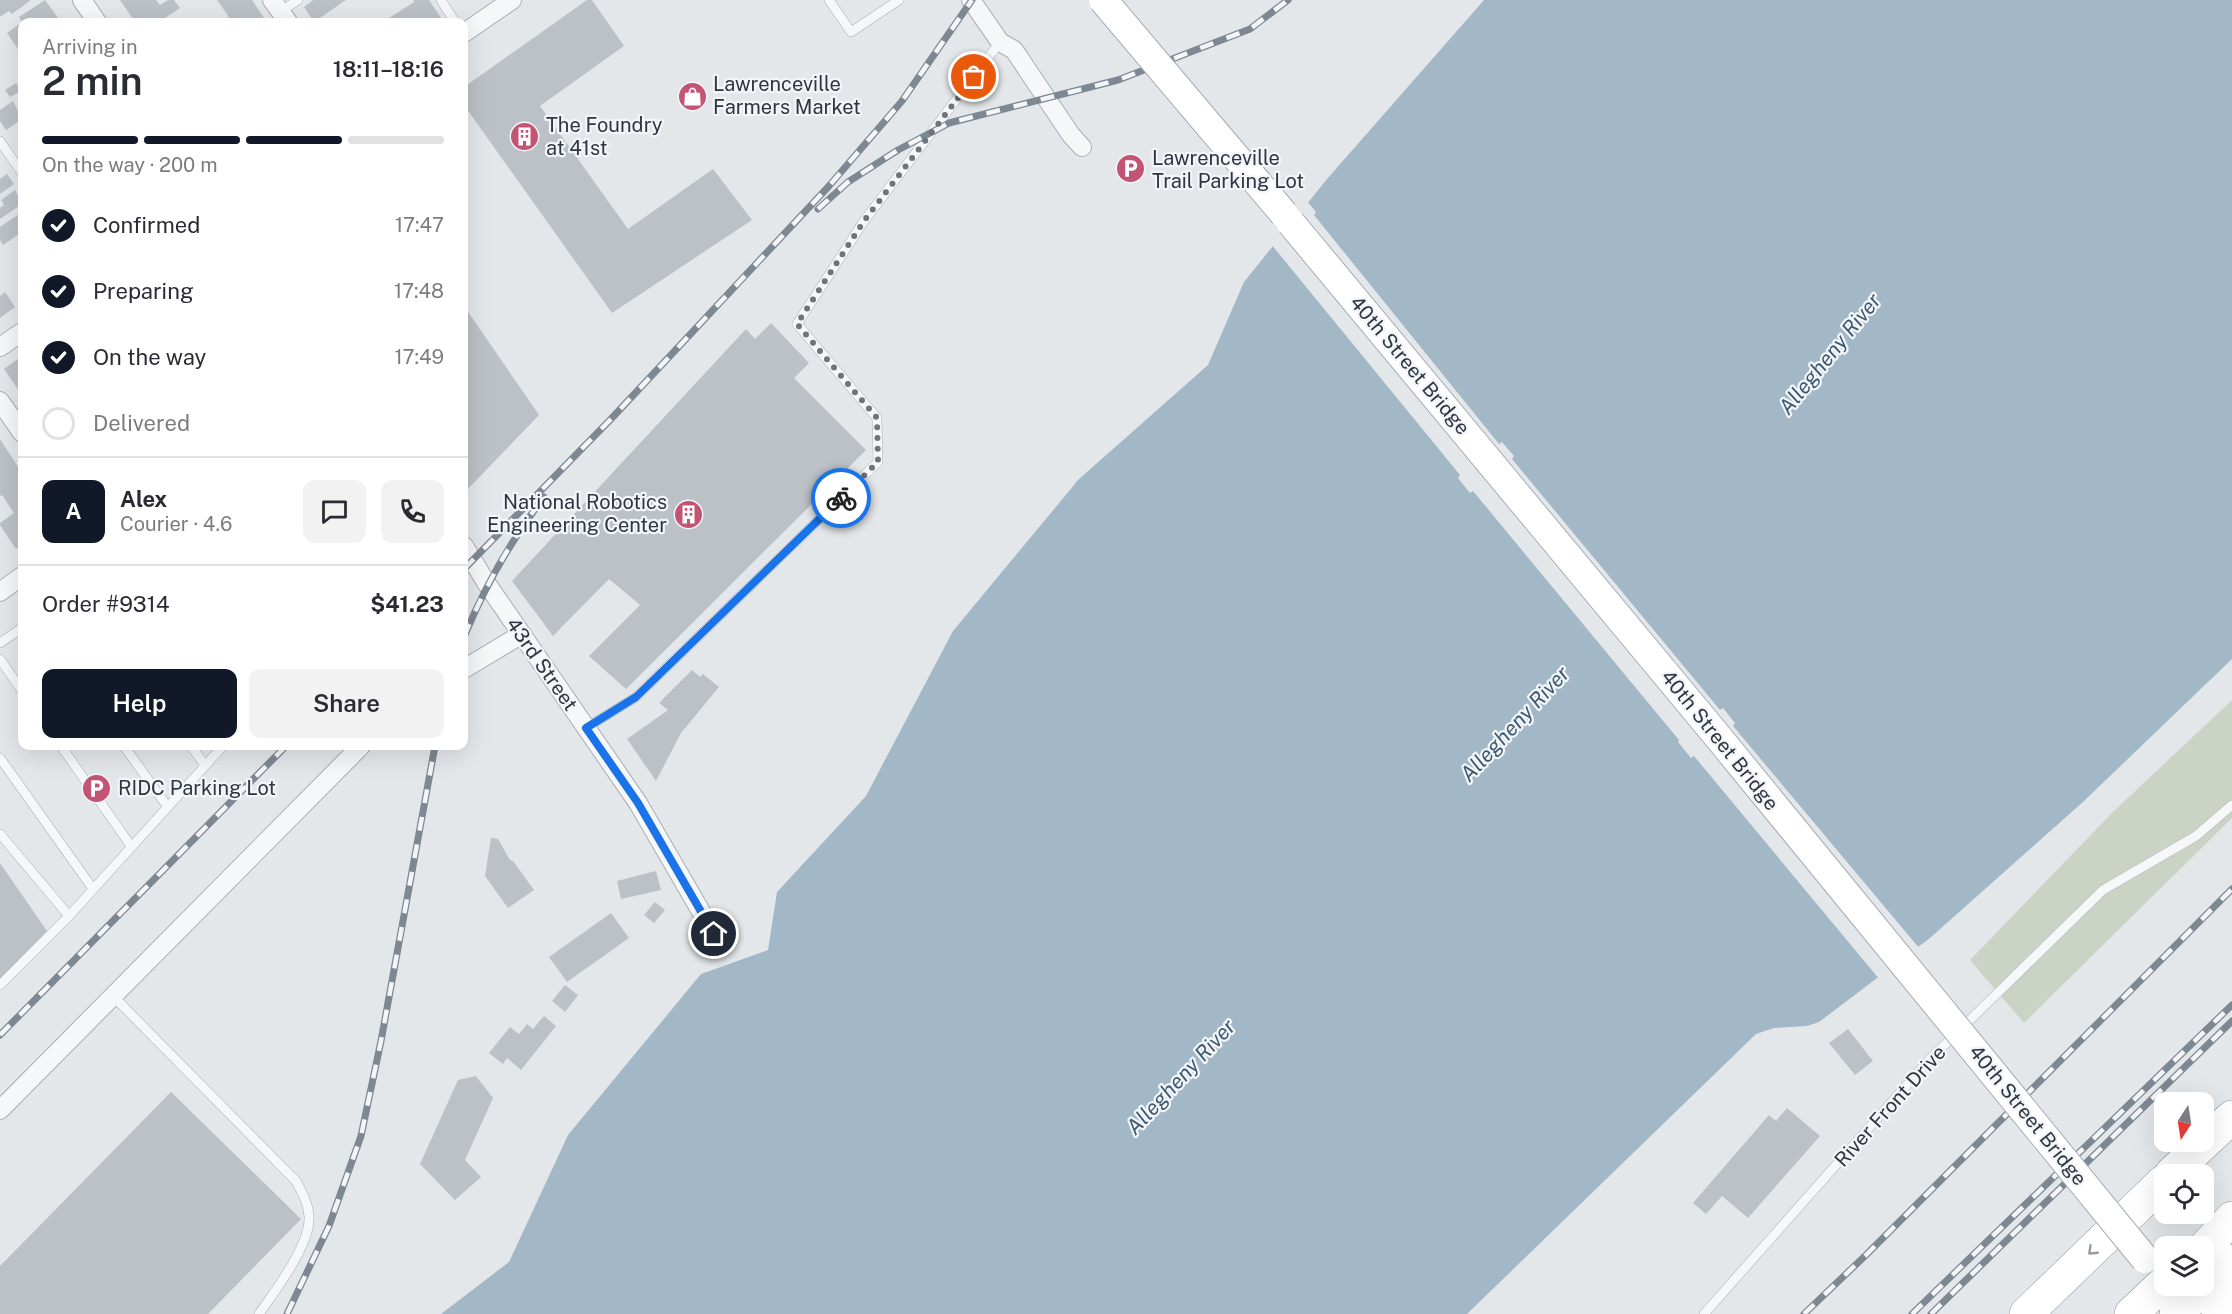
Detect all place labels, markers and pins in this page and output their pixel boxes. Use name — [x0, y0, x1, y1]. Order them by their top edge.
pin — [948, 51, 999, 102]
place label: Lawrenceville Farmers Market — [713, 72, 861, 119]
shop icon: Lawrenceville Farmers Market — [676, 80, 708, 112]
place label: The Foundry at 41st — [546, 113, 663, 160]
building icon: The Foundry at 41st — [509, 121, 541, 153]
place label: Lawrenceville Trail Parking Lot — [1152, 146, 1304, 193]
parking icon: Lawrenceville Trail Parking Lot — [1115, 153, 1147, 185]
place label: National Robotics Engineering Center — [487, 490, 667, 537]
building icon: National Robotics Engineering Center — [672, 498, 704, 530]
parking icon: RIDC Parking Lot — [81, 772, 113, 804]
place label: RIDC Parking Lot — [118, 776, 276, 800]
pin — [688, 908, 739, 959]

